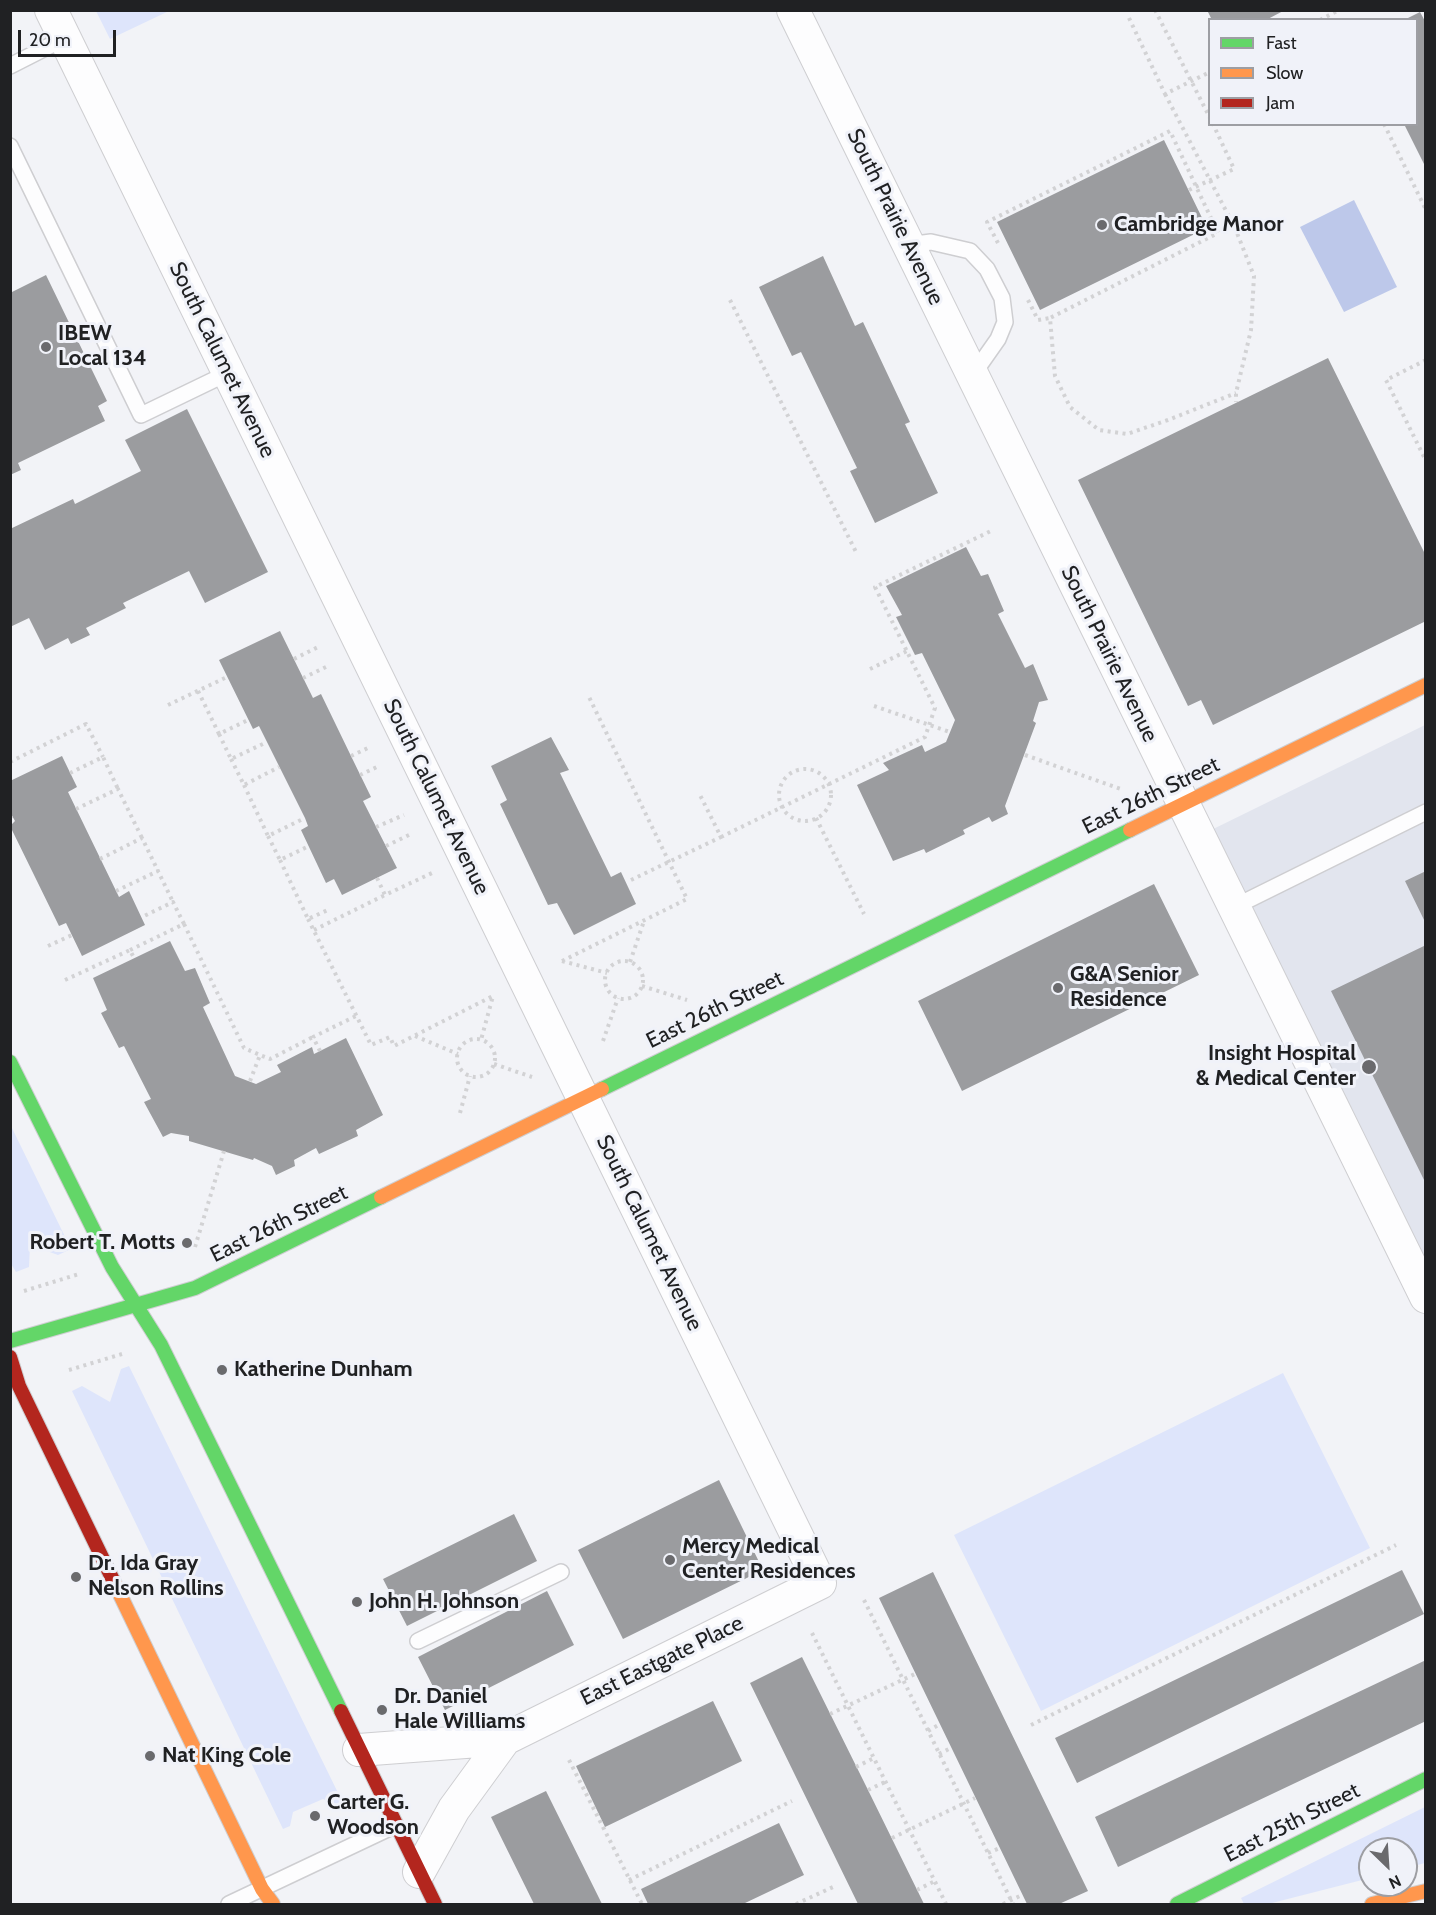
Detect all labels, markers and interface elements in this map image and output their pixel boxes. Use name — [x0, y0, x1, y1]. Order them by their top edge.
scale bar — [21, 18, 118, 56]
legend — [1208, 18, 1418, 126]
text: 20 m — [29, 29, 71, 51]
text: Fast — [1266, 32, 1297, 54]
text: Slow — [1266, 62, 1303, 84]
text: Jam — [1266, 92, 1295, 114]
street label: South Prairie Avenue — [841, 125, 949, 309]
place label: Cambridge Manor — [1114, 212, 1283, 238]
marker: Cambridge Manor — [1095, 218, 1109, 232]
street label: South Calumet Avenue — [163, 258, 281, 462]
place label: IBEW Local 134 — [58, 321, 147, 372]
marker: IBEW Local 134 — [39, 340, 53, 354]
street label: South Prairie Avenue — [1055, 562, 1163, 746]
street label: South Calumet Avenue — [377, 695, 495, 899]
street label: East 26th Street — [1078, 751, 1224, 841]
place label: G&A Senior Residence — [1070, 962, 1178, 1014]
street label: East 26th Street — [642, 965, 788, 1055]
marker: G&A Senior Residence — [1051, 981, 1065, 995]
place label: Insight Hospital & Medical Center — [1196, 1041, 1356, 1092]
marker: Insight Hospital & Medical Center — [1360, 1058, 1378, 1076]
street label: South Calumet Avenue — [590, 1131, 708, 1335]
street label: East 26th Street — [206, 1179, 352, 1269]
place label: Robert T. Motts — [29, 1230, 175, 1256]
marker: Robert T. Motts — [180, 1236, 194, 1250]
place label: Katherine Dunham — [234, 1357, 413, 1383]
marker: Katherine Dunham — [215, 1363, 229, 1377]
place label: Mercy Medical Center Residences — [682, 1534, 855, 1586]
place label: Dr. Ida Gray Nelson Rollins — [88, 1551, 223, 1603]
marker: Mercy Medical Center Residences — [663, 1553, 677, 1567]
marker: Dr. Ida Gray Nelson Rollins — [69, 1570, 83, 1584]
place label: John H. Johnson — [369, 1589, 519, 1615]
marker: John H. Johnson — [350, 1595, 364, 1609]
street label: East Eastgate Place — [576, 1610, 748, 1712]
place label: Dr. Daniel Hale Williams — [394, 1684, 525, 1736]
marker: Dr. Daniel Hale Williams — [375, 1703, 389, 1717]
place label: Nat King Cole — [162, 1743, 291, 1769]
marker: Nat King Cole — [143, 1749, 157, 1763]
street label: East 25th Street — [1220, 1778, 1364, 1868]
place label: Carter G. Woodson — [327, 1790, 419, 1842]
marker: Carter G. Woodson — [308, 1809, 322, 1823]
north arrow — [1358, 1837, 1418, 1897]
text: N — [1386, 1871, 1404, 1893]

